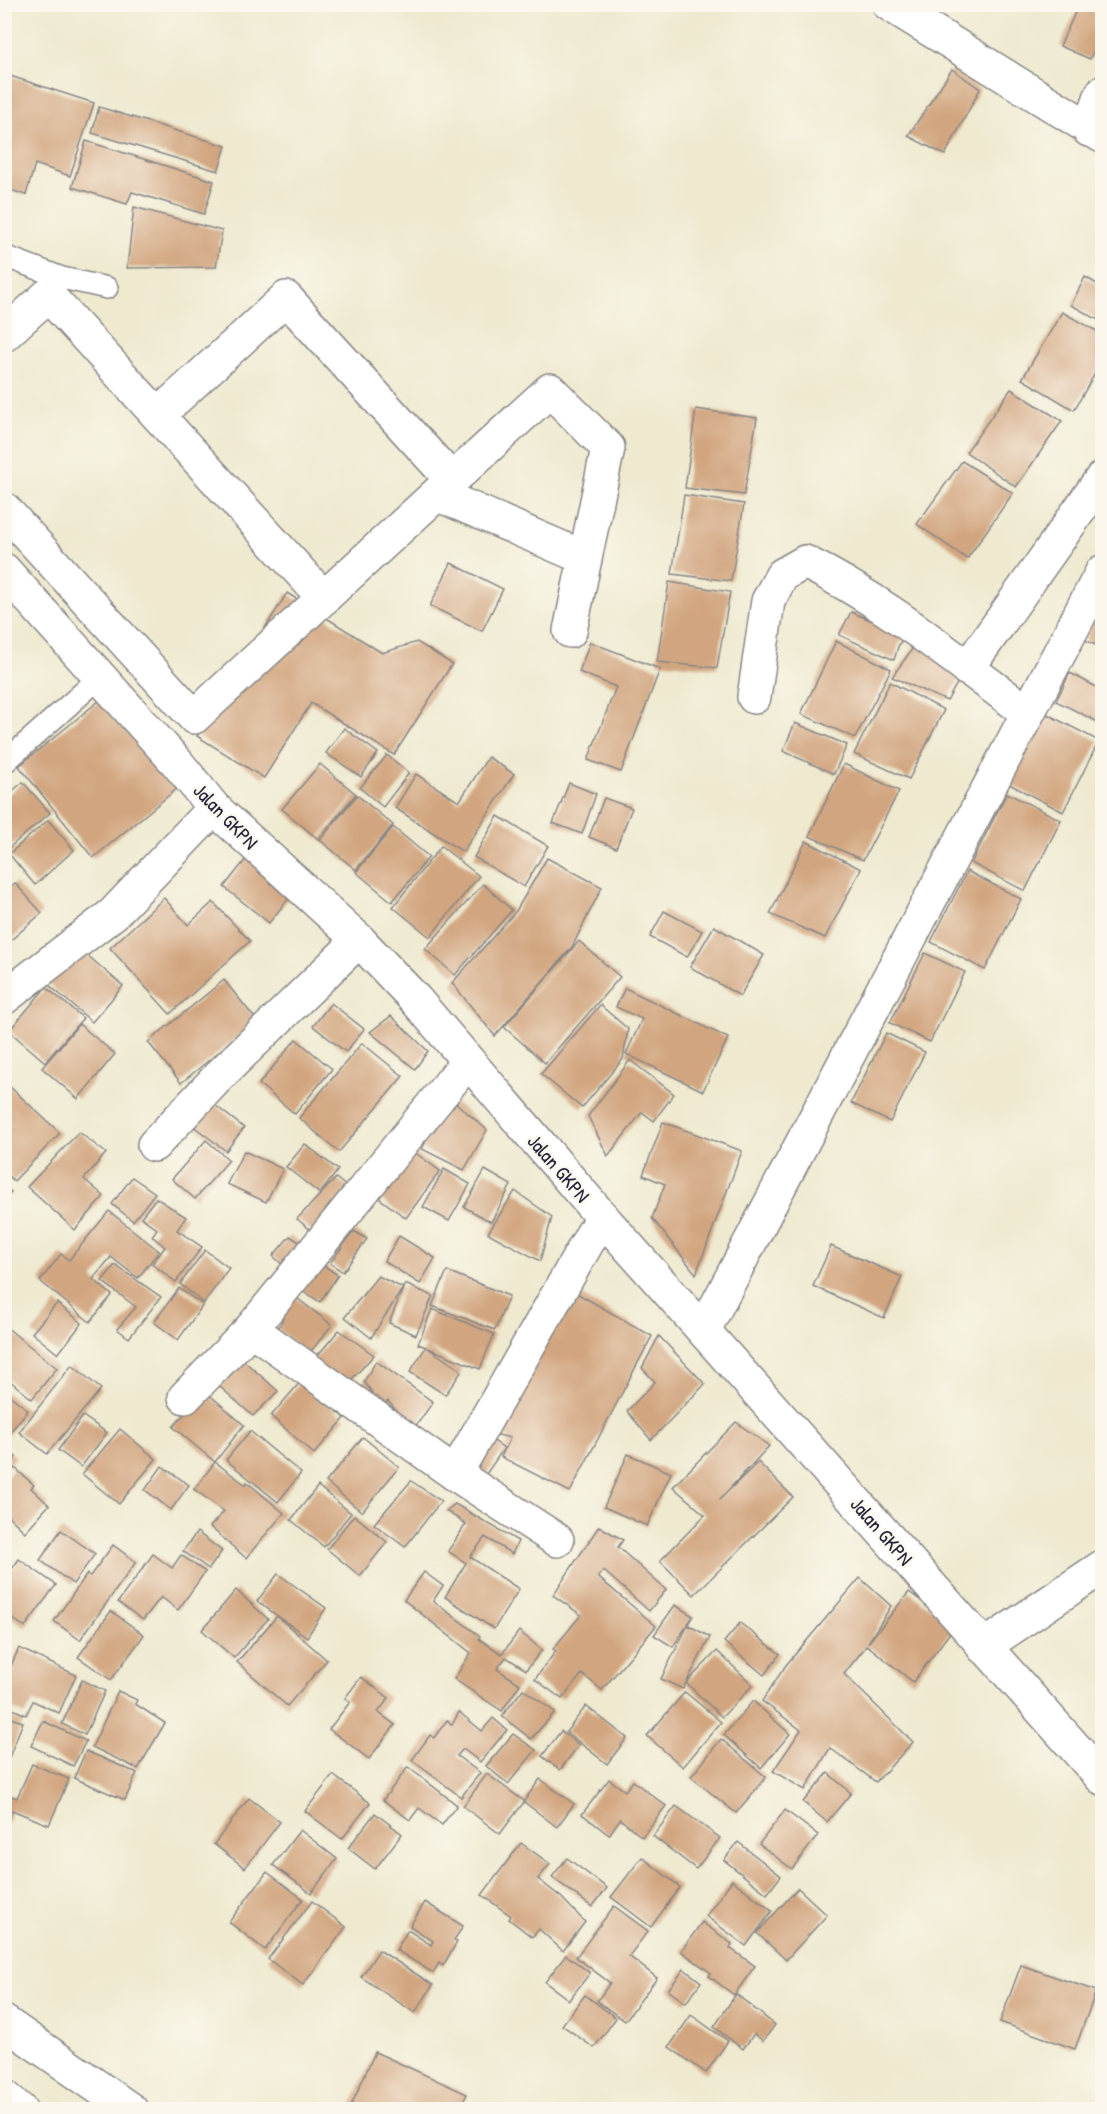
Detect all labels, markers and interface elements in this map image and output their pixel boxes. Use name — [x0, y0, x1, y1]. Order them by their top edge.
street label: Jalan GKPN — [188, 777, 264, 855]
street label: Jalan GKPN — [522, 1128, 596, 1208]
street label: Jalan GKPN — [845, 1491, 919, 1571]

